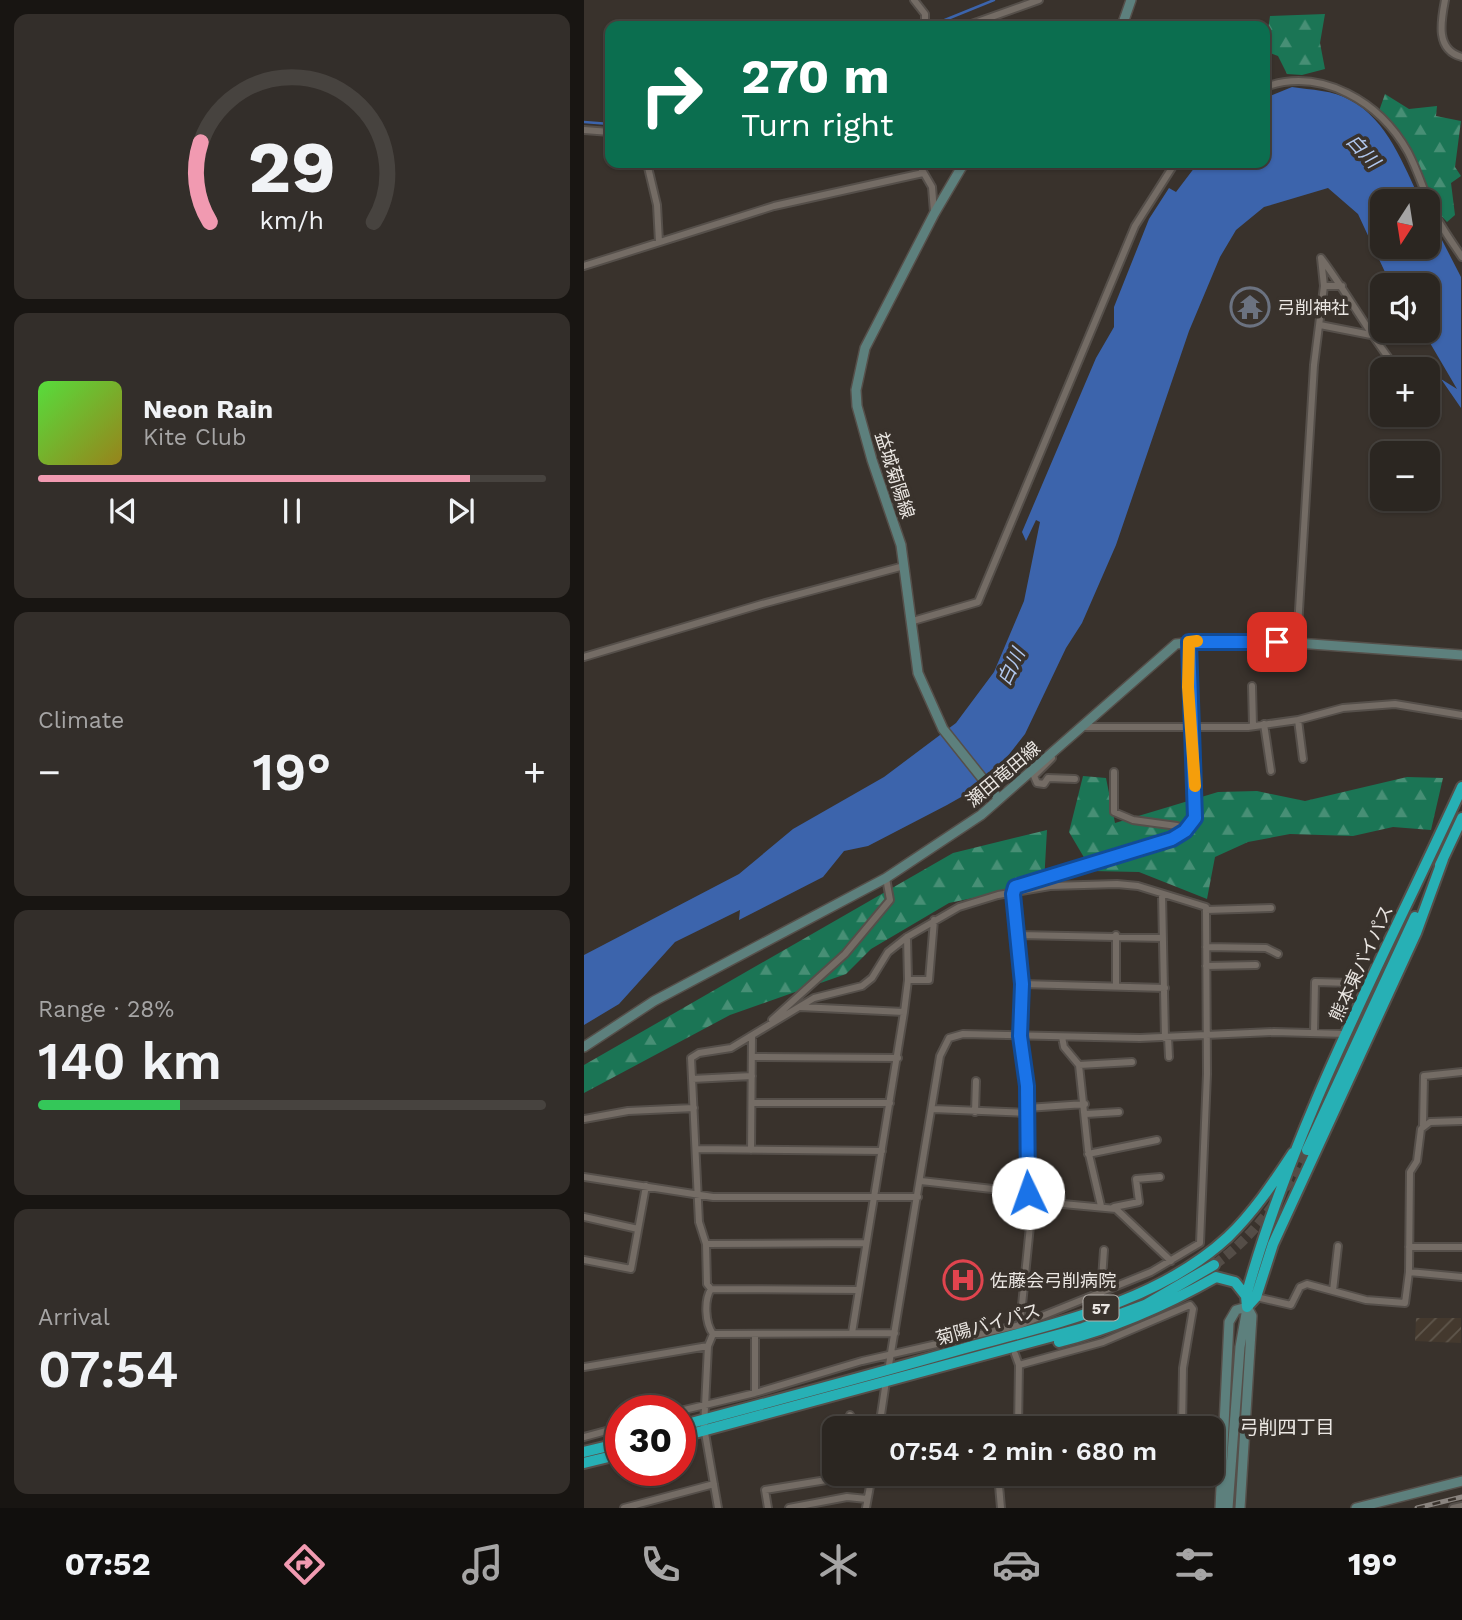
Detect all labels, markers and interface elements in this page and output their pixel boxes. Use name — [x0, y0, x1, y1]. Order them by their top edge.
text: 270 m — [741, 47, 890, 105]
icon: right — [626, 49, 717, 140]
text: Turn right — [741, 106, 893, 144]
text: 29 — [248, 125, 336, 211]
water label: 白川 — [1342, 129, 1386, 174]
north arrow — [1370, 189, 1440, 259]
map controls — [1370, 189, 1440, 511]
text: km/h — [260, 206, 324, 235]
button: sound — [1370, 273, 1440, 343]
temple icon: 弓削神社 — [1229, 286, 1271, 328]
place label: 弓削神社 — [1277, 297, 1349, 318]
button: + — [1370, 357, 1440, 427]
text: Neon Rain — [143, 394, 273, 424]
text: Kite Club — [143, 424, 246, 451]
street label: 益城菊陽線 — [871, 429, 919, 521]
button: − — [1370, 441, 1440, 511]
icon: previous — [104, 492, 142, 530]
icon: pause — [273, 492, 311, 530]
icon: next — [442, 492, 480, 530]
pin — [1247, 612, 1307, 672]
icon: arrive — [1258, 623, 1296, 661]
water label: 白川 — [992, 643, 1031, 689]
text: Climate — [38, 707, 124, 734]
street label: 瀬田竜田線 — [962, 737, 1044, 811]
text: 19° — [253, 742, 331, 803]
text: − — [38, 750, 61, 794]
text: + — [523, 750, 546, 794]
street label: 熊本東バイパス — [1325, 902, 1397, 1024]
text: Range · 28% — [38, 996, 174, 1023]
text: 140 km — [38, 1031, 222, 1092]
position arrow — [991, 1156, 1065, 1230]
hospital icon: 佐藤会弓削病院 — [942, 1259, 984, 1301]
place label: 佐藤会弓削病院 — [990, 1270, 1116, 1291]
road number: 57 — [1084, 1296, 1118, 1320]
street label: 菊陽バイパス — [933, 1299, 1043, 1349]
text: Arrival — [38, 1304, 110, 1331]
text: 07:54 — [38, 1339, 179, 1400]
speed limit sign: 30 — [605, 1395, 696, 1486]
district label: 弓削四丁目 — [1239, 1416, 1335, 1439]
text: 07:54 · 2 min · 680 m — [889, 1436, 1157, 1466]
icon: directions — [280, 1540, 329, 1589]
icon: music — [458, 1540, 507, 1589]
icon: phone — [636, 1540, 685, 1589]
icon: climate — [814, 1540, 863, 1589]
icon: car — [992, 1540, 1041, 1589]
icon: filters — [1170, 1540, 1219, 1589]
text: 07:52 — [65, 1545, 151, 1583]
text: 19° — [1348, 1545, 1397, 1583]

